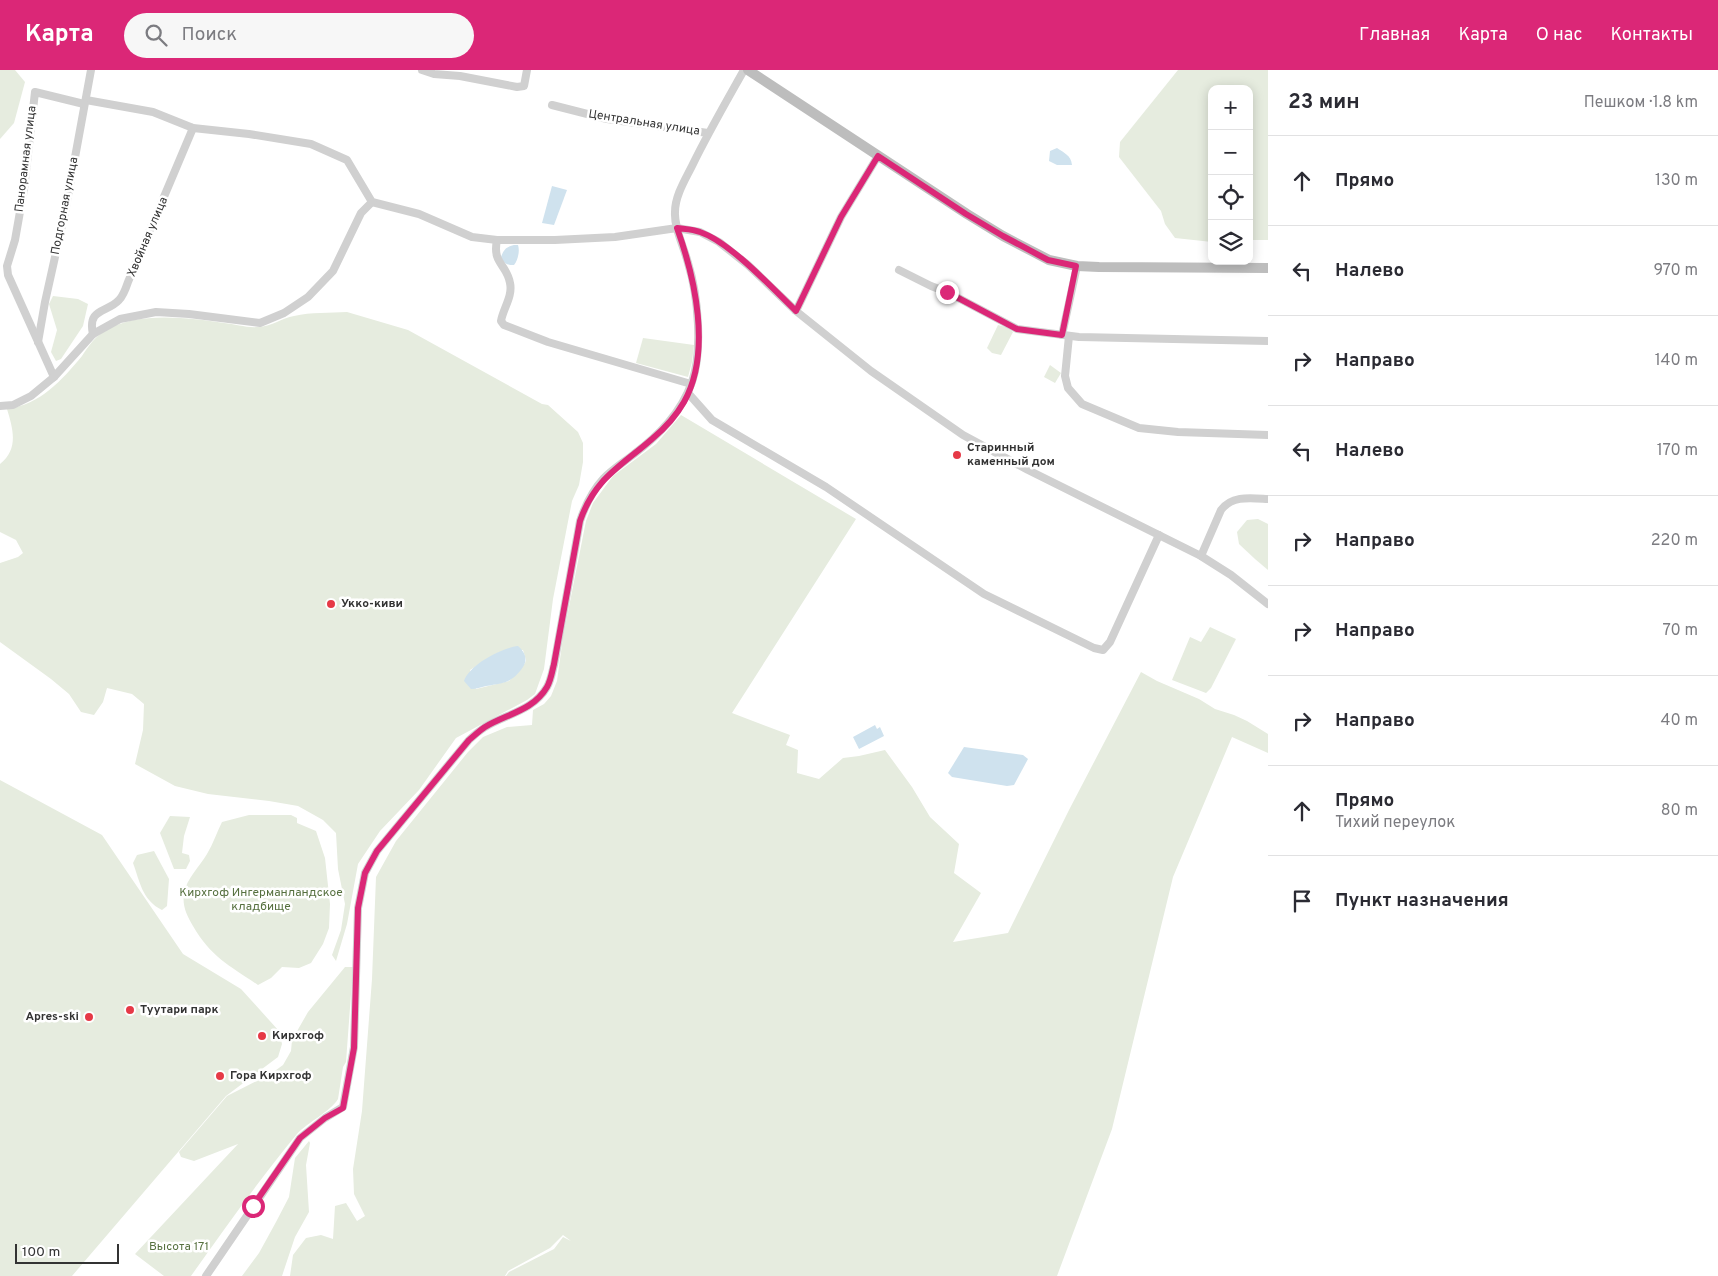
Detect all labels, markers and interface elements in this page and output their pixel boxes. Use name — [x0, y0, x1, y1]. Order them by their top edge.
search box — [124, 13, 474, 58]
text: Карта — [25, 20, 94, 50]
icon: search — [142, 21, 170, 49]
text: Поиск — [182, 23, 237, 47]
text: Главная — [1359, 24, 1430, 47]
text: Карта — [1458, 24, 1508, 47]
text: О нас — [1536, 24, 1582, 47]
text: Контакты — [1610, 24, 1693, 47]
map controls — [1208, 85, 1253, 265]
button: + — [1208, 85, 1253, 130]
text: 23 мин — [1288, 89, 1360, 116]
text: Пешком · 1.8 km — [1584, 93, 1698, 113]
street label: Панорамная улица — [12, 105, 40, 213]
street label: Центральная улица — [587, 106, 701, 140]
button: − — [1208, 130, 1253, 175]
street label: Подгорная улица — [48, 156, 82, 256]
icon: ahead — [1288, 167, 1316, 195]
text: Прямо — [1335, 169, 1394, 193]
text: 130 m — [1655, 171, 1698, 191]
button: locate — [1208, 175, 1253, 220]
street label: Хвойная улица — [124, 195, 172, 279]
button: layers — [1208, 220, 1253, 265]
icon: left — [1288, 257, 1316, 285]
text: Налево — [1335, 259, 1404, 283]
text: 970 m — [1653, 261, 1698, 281]
route end — [936, 281, 959, 304]
icon: right — [1288, 347, 1316, 375]
text: Направо — [1335, 349, 1415, 373]
text: 140 m — [1655, 351, 1698, 371]
icon: left — [1288, 437, 1316, 465]
text: Налево — [1335, 439, 1404, 463]
place label: Старинный каменный дом — [967, 440, 1055, 470]
text: 170 m — [1657, 441, 1698, 461]
marker: Старинный каменный дом — [951, 449, 963, 461]
icon: right — [1288, 527, 1316, 555]
text: Направо — [1335, 529, 1415, 553]
text: 220 m — [1651, 531, 1698, 551]
place label: Укко-киви — [341, 596, 403, 612]
marker: Укко-киви — [325, 598, 337, 610]
icon: right — [1288, 617, 1316, 645]
text: Направо — [1335, 619, 1415, 643]
text: 70 m — [1663, 621, 1698, 641]
icon: right — [1288, 707, 1316, 735]
text: Направо — [1335, 709, 1415, 733]
text: 40 m — [1660, 711, 1698, 731]
text: Прямо — [1335, 789, 1394, 813]
icon: ahead — [1288, 797, 1316, 825]
text: 80 m — [1661, 801, 1698, 821]
text: Тихий переулок — [1335, 813, 1456, 833]
park label: Кирхгоф Ингерманландское кладбище — [179, 885, 343, 915]
icon: arrive — [1288, 887, 1316, 915]
text: Пункт назначения — [1335, 889, 1509, 913]
place label: Туутари парк — [140, 1002, 219, 1018]
marker: Туутари парк — [124, 1004, 136, 1016]
place label: Apres-ski — [25, 1009, 79, 1025]
marker: Apres-ski — [83, 1011, 95, 1023]
place label: Кирхгоф — [272, 1028, 324, 1044]
marker: Кирхгоф — [256, 1030, 268, 1042]
place label: Гора Кирхгоф — [230, 1068, 312, 1084]
marker: Гора Кирхгоф — [214, 1070, 226, 1082]
route start — [242, 1195, 265, 1218]
park label: Высота 171 — [149, 1239, 209, 1255]
scale bar — [15, 1241, 119, 1264]
text: 100 m — [22, 1244, 60, 1261]

